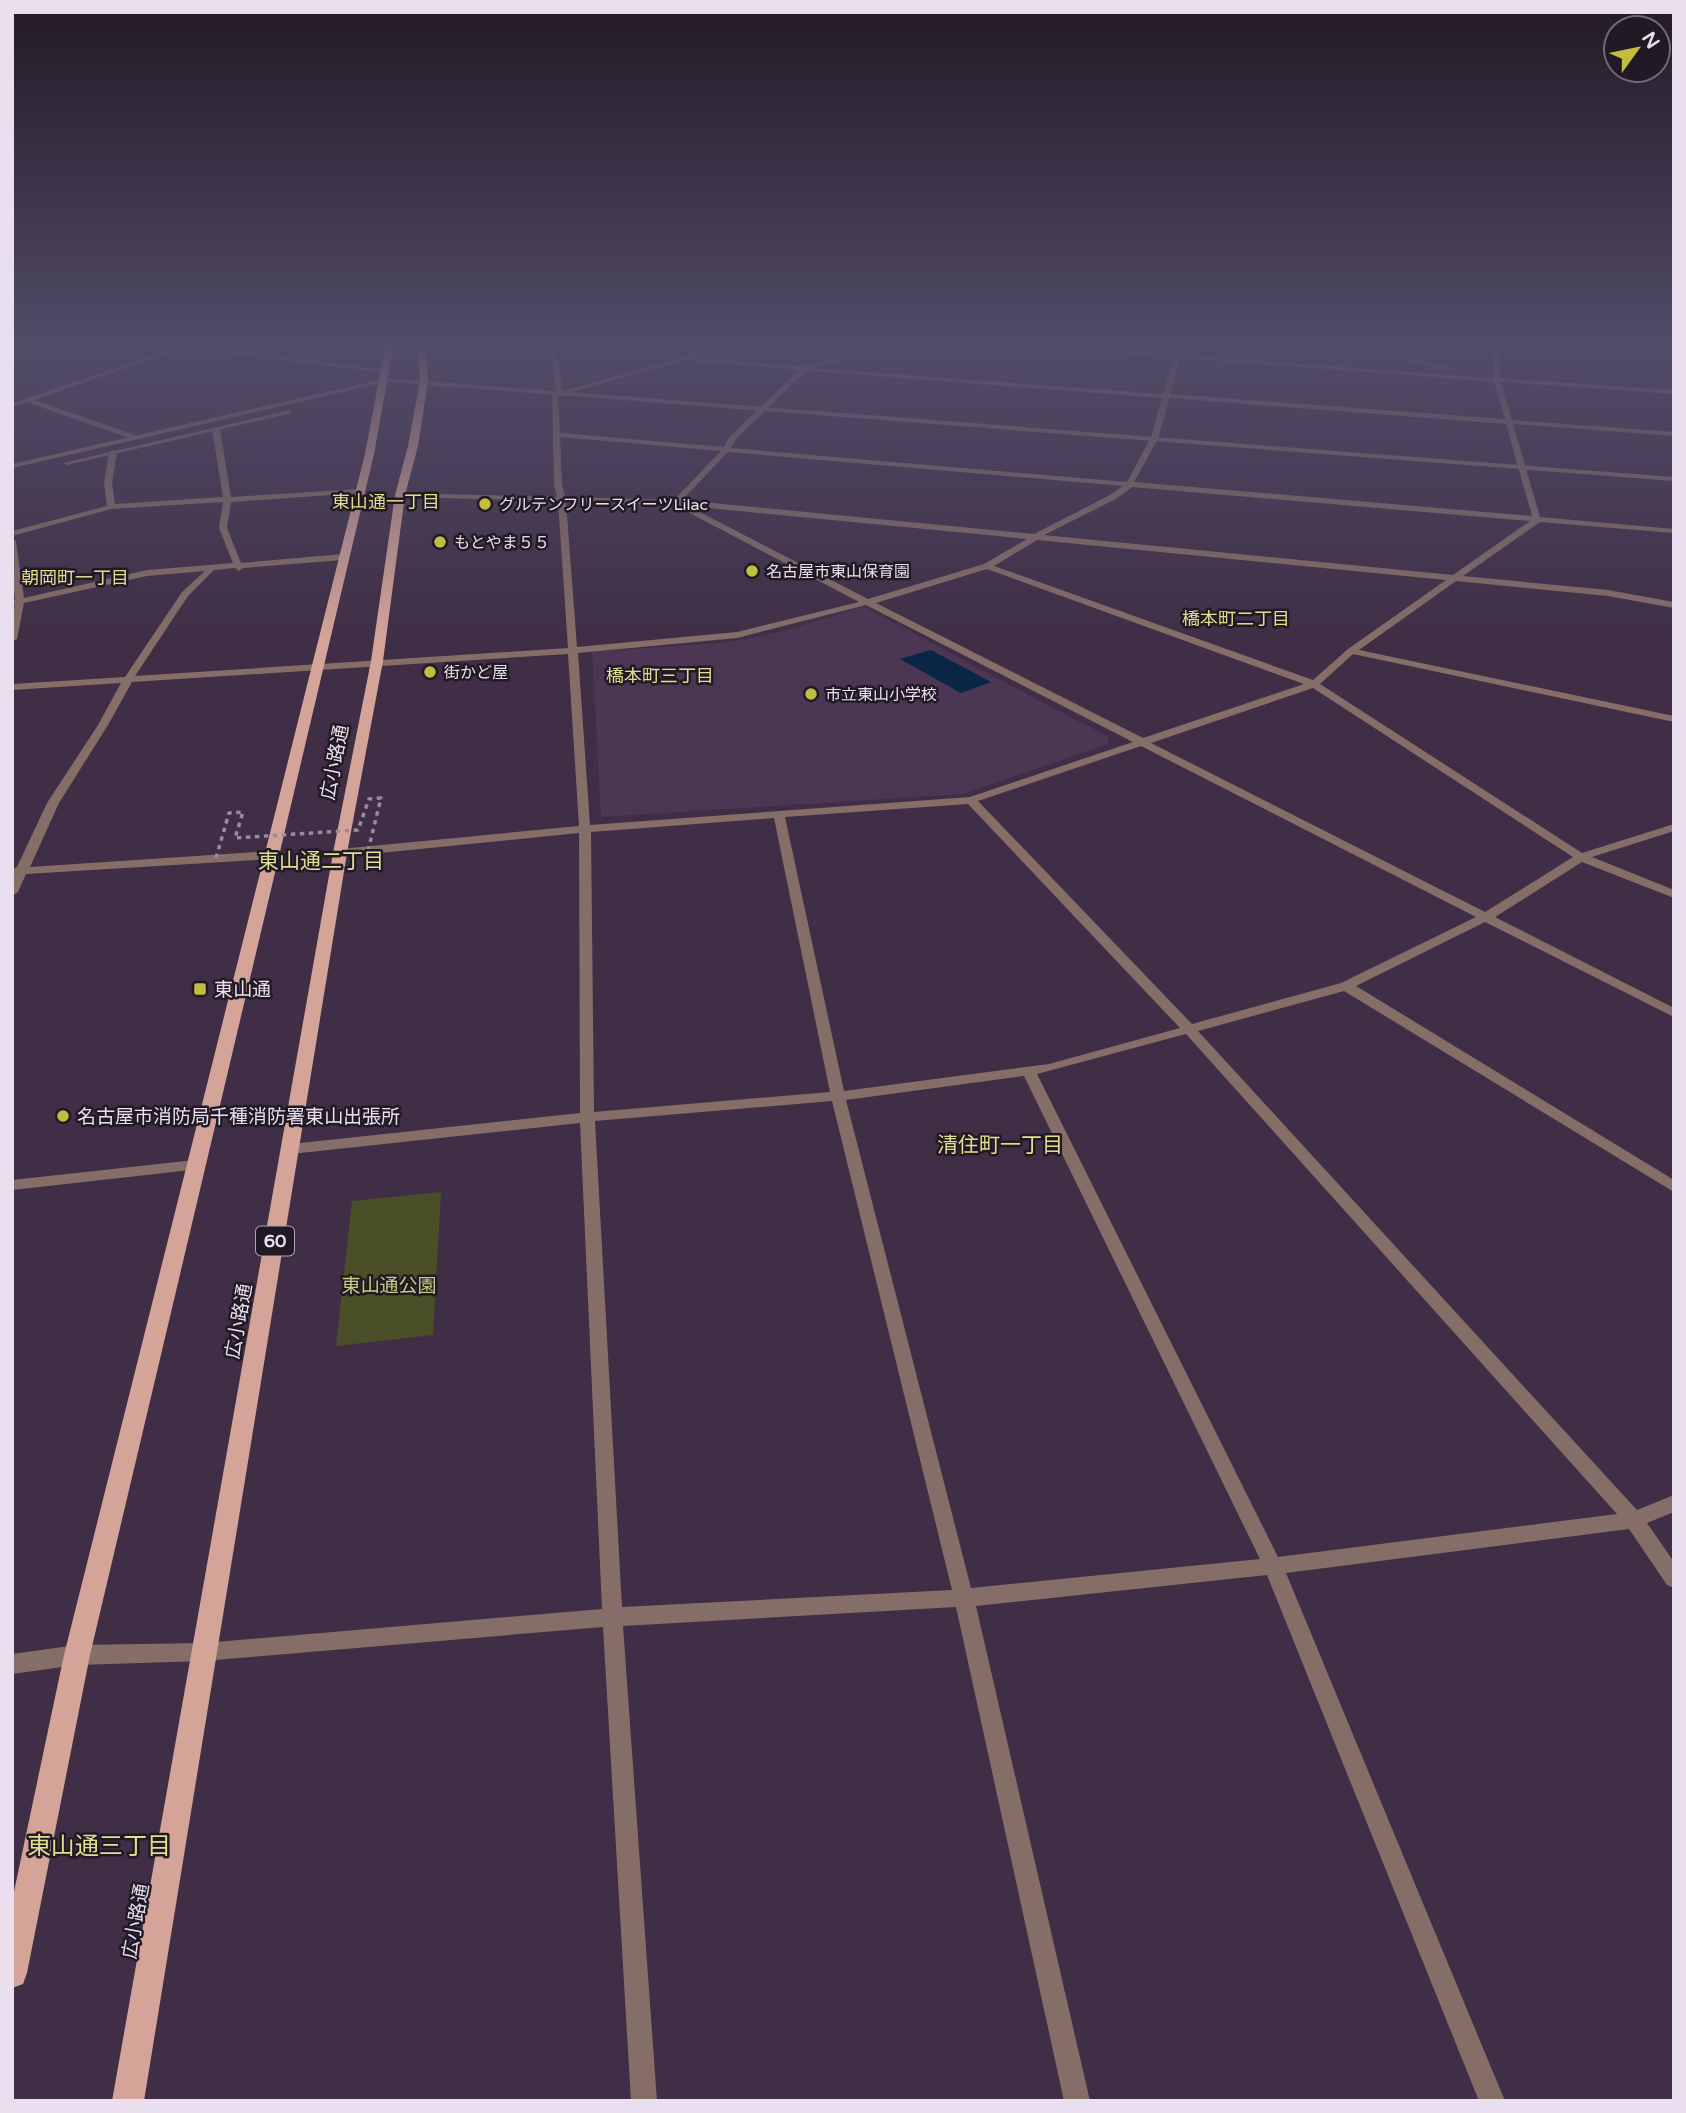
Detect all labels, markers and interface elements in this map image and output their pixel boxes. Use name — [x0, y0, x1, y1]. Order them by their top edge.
north arrow — [1602, 14, 1672, 84]
text: N — [1637, 28, 1664, 53]
district label: 東山通一丁目 — [332, 491, 440, 513]
place label: グルテンフリースイーツLilac — [499, 495, 708, 515]
marker: グルテンフリースイーツLilac — [477, 496, 493, 512]
place label: もとやま５５ — [454, 533, 550, 553]
marker: もとやま５５ — [432, 534, 448, 550]
place label: 名古屋市東山保育園 — [766, 562, 910, 582]
marker: 名古屋市東山保育園 — [744, 563, 760, 579]
district label: 朝岡町一丁目 — [21, 567, 129, 589]
district label: 橋本町二丁目 — [1182, 608, 1290, 630]
place label: 街かど屋 — [444, 663, 508, 683]
marker: 街かど屋 — [422, 664, 438, 680]
district label: 橋本町三丁目 — [606, 665, 714, 687]
place label: 市立東山小学校 — [825, 685, 937, 705]
marker: 市立東山小学校 — [803, 686, 819, 702]
street label: 広小路通 — [317, 723, 353, 802]
district label: 東山通二丁目 — [258, 849, 384, 874]
place label: 東山通 — [214, 979, 271, 1001]
marker: 東山通 — [192, 981, 208, 997]
place label: 名古屋市消防局千種消防署東山出張所 — [77, 1106, 400, 1128]
marker: 名古屋市消防局千種消防署東山出張所 — [55, 1108, 71, 1124]
district label: 清住町一丁目 — [937, 1133, 1063, 1158]
road number: 60 — [256, 1226, 294, 1256]
park label: 東山通公園 — [341, 1275, 437, 1297]
street label: 広小路通 — [222, 1282, 256, 1361]
district label: 東山通三丁目 — [27, 1832, 171, 1861]
street label: 広小路通 — [119, 1882, 153, 1961]

